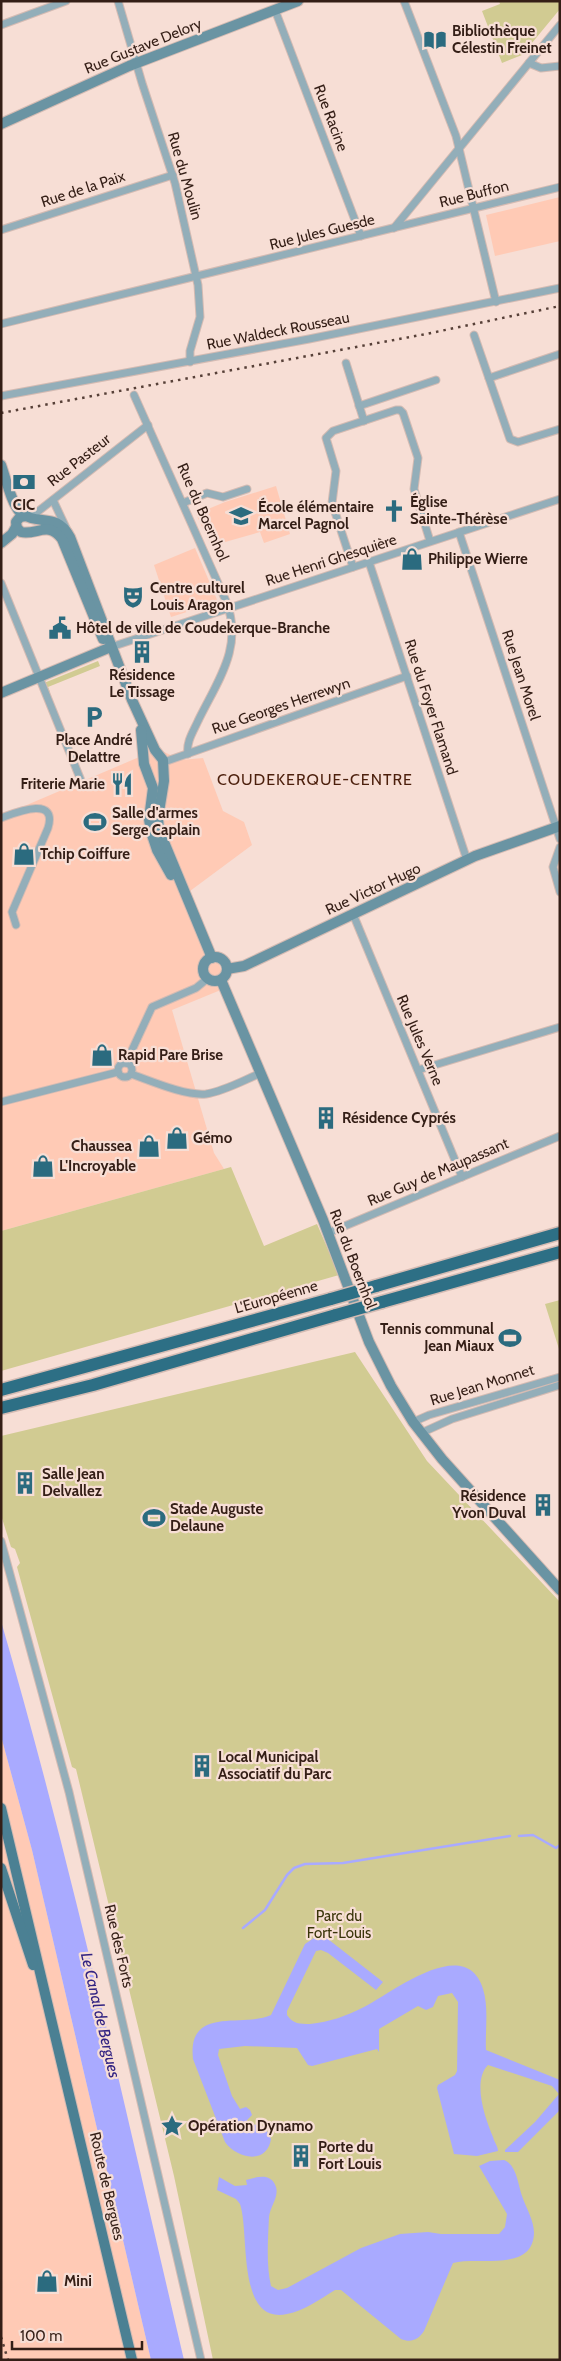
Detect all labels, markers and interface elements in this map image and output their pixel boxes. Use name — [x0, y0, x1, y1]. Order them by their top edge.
street label: Rue Gustave Delory — [82, 14, 205, 78]
place label: Bibliothèque Célestin Freinet — [452, 22, 552, 57]
library icon: Bibliothèque Célestin Freinet — [422, 27, 448, 53]
street label: Rue Racine — [310, 82, 352, 154]
street label: Rue du Moulin — [164, 130, 206, 222]
street label: Rue de la Paix — [39, 167, 127, 211]
street label: Rue Buffon — [437, 177, 511, 211]
street label: Rue Jules Guesde — [268, 210, 377, 254]
street label: Rue Waldeck Rousseau — [205, 308, 351, 354]
street label: Rue Pasteur — [44, 430, 114, 490]
street label: Rue du Boernhol — [173, 460, 233, 564]
bank icon: CIC — [11, 469, 37, 495]
place label: Église Sainte-Thérèse — [410, 492, 508, 528]
place label: CIC — [13, 496, 35, 514]
place label: École élémentaire Marcel Pagnol — [258, 497, 374, 533]
church icon: Église Sainte-Thérèse — [381, 498, 407, 524]
school or university icon: École élémentaire Marcel Pagnol — [228, 503, 254, 529]
street label: Rue Henri Ghesquière — [263, 530, 399, 590]
shop icon: Philippe Wierre — [399, 546, 425, 572]
place label: Philippe Wierre — [428, 550, 528, 568]
place label: Centre culturel Louis Aragon — [150, 579, 245, 614]
theatre icon: Centre culturel Louis Aragon — [120, 584, 146, 610]
public building icon: Hôtel de ville de Coudekerque-Branche — [47, 615, 73, 641]
place label: Hôtel de ville de Coudekerque-Branche — [76, 619, 330, 637]
street label: Rue Jean Morel — [498, 627, 544, 723]
street label: Rue du Foyer Flamand — [401, 637, 461, 777]
building icon: Résidence Le Tissage — [129, 639, 155, 665]
place label: Résidence Le Tissage — [109, 666, 175, 701]
street label: Rue Georges Herrewyn — [210, 674, 352, 738]
parking icon: Place André Delattre — [81, 704, 107, 730]
place label: Place André Delattre — [56, 731, 133, 766]
district label: COUDEKERQUE-CENTRE — [217, 770, 413, 789]
restaurant icon: Friterie Marie — [109, 771, 135, 797]
place label: Friterie Marie — [20, 775, 105, 793]
place label: Salle d'armes Serge Caplain — [112, 804, 200, 839]
sports icon: Salle d'armes Serge Caplain — [82, 809, 108, 835]
shop icon: Tchip Coiffure — [11, 841, 37, 867]
place label: Tchip Coiffure — [40, 845, 130, 863]
street label: Rue Victor Hugo — [323, 859, 423, 919]
street label: Rue Jules Verne — [393, 992, 447, 1088]
shop icon: Rapid Pare Brise — [89, 1042, 115, 1068]
place label: Rapid Pare Brise — [118, 1046, 223, 1064]
building icon: Résidence Cyprés — [313, 1105, 339, 1131]
place label: Résidence Cyprés — [342, 1109, 456, 1127]
shop icon: Gémo — [164, 1125, 190, 1151]
place label: Gémo — [193, 1129, 233, 1147]
shop icon: Chaussea — [136, 1133, 162, 1159]
street label: Rue Guy de Maupassant — [365, 1134, 511, 1210]
place label: Chaussea — [71, 1137, 133, 1155]
shop icon: L'Incroyable — [30, 1153, 56, 1179]
place label: L'Incroyable — [59, 1157, 136, 1175]
street label: Rue du Boernhol — [326, 1207, 380, 1312]
street label: L'Européenne — [232, 1276, 320, 1317]
place label: Tennis communal Jean Miaux — [380, 1320, 495, 1355]
sports icon: Tennis communal Jean Miaux — [497, 1325, 523, 1351]
street label: Rue Jean Monnet — [428, 1361, 536, 1409]
place label: Salle Jean Delvallez — [42, 1465, 105, 1500]
building icon: Salle Jean Delvallez — [12, 1470, 38, 1496]
place label: Résidence Yvon Duval — [451, 1487, 526, 1522]
building icon: Résidence Yvon Duval — [530, 1492, 556, 1518]
place label: Stade Auguste Delaune — [170, 1500, 264, 1535]
sports icon: Stade Auguste Delaune — [141, 1505, 167, 1531]
place label: Local Municipal Associatif du Parc — [218, 1748, 332, 1783]
building icon: Local Municipal Associatif du Parc — [189, 1753, 215, 1779]
street label: Rue des Forts — [101, 1903, 137, 1989]
park label: Parc du Fort-Louis — [307, 1907, 371, 1942]
water label: Le Canal de Bergues — [77, 1951, 124, 2080]
place icon: Opération Dynamo — [159, 2113, 185, 2139]
place label: Opération Dynamo — [188, 2117, 313, 2135]
street label: Route de Bergues — [86, 2130, 128, 2242]
place label: Porte du Fort Louis — [318, 2138, 382, 2173]
building icon: Porte du Fort Louis — [288, 2143, 314, 2169]
shop icon: Mini — [34, 2268, 60, 2294]
place label: Mini — [64, 2272, 92, 2290]
scale bar — [12, 2318, 142, 2350]
text: 100 m — [20, 2327, 62, 2345]

